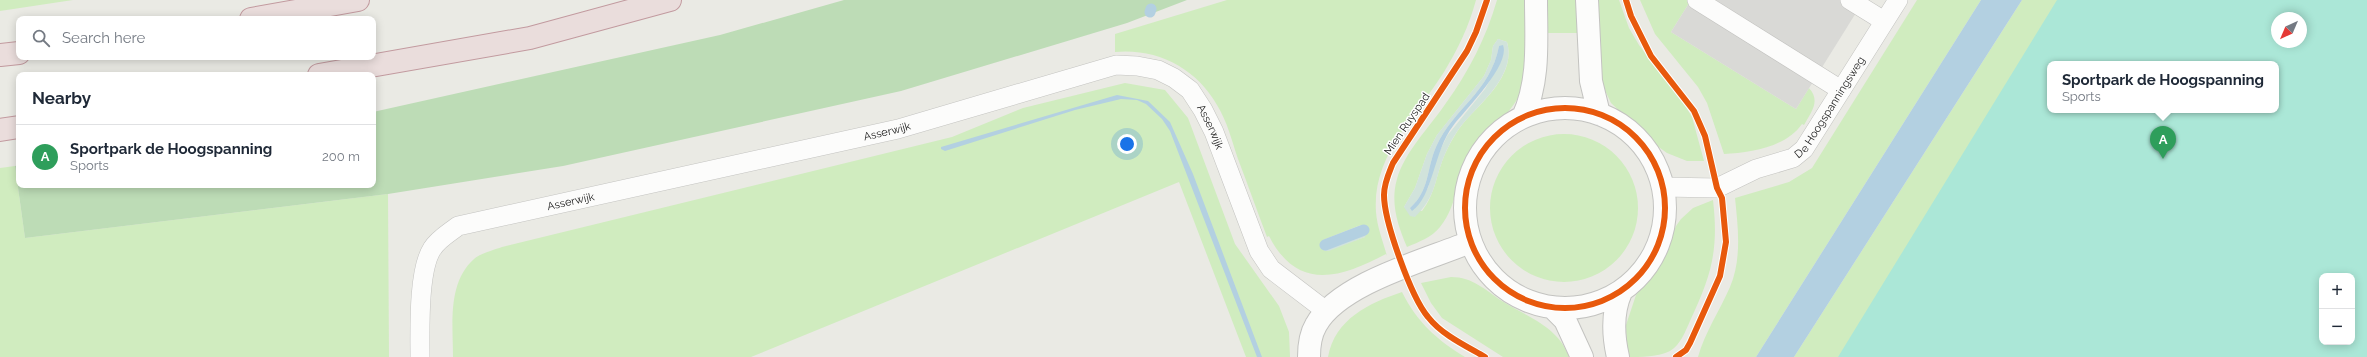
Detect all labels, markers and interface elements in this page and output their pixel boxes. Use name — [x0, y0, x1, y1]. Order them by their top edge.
north arrow — [2271, 12, 2307, 48]
search box — [16, 16, 376, 60]
icon: search — [30, 27, 52, 49]
text: Search here — [62, 29, 145, 47]
street label: De Hoogspanningsweg — [1792, 54, 1867, 161]
popup — [2047, 61, 2279, 113]
text: Sportpark de Hoogspanning — [2062, 71, 2264, 89]
text: Nearby — [32, 88, 91, 108]
text: Sports — [2062, 89, 2101, 104]
street label: Mien Ruyspad — [1381, 90, 1433, 158]
street label: Asserwijk — [1195, 102, 1226, 151]
street label: Asserwijk — [862, 119, 912, 143]
pin: A — [2150, 126, 2176, 159]
your location — [1117, 134, 1137, 154]
text: Sportpark de Hoogspanning — [70, 140, 272, 158]
text: A — [41, 149, 49, 164]
text: 200 m — [322, 149, 360, 164]
text: Sports — [70, 158, 109, 173]
street label: Asserwijk — [546, 190, 596, 213]
map controls — [2319, 273, 2355, 345]
button: + — [2319, 273, 2355, 309]
button: − — [2319, 309, 2355, 345]

